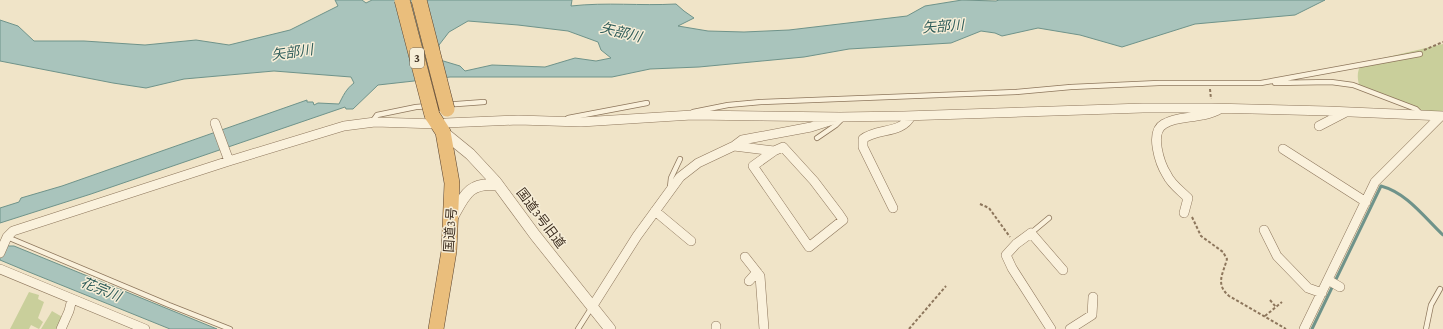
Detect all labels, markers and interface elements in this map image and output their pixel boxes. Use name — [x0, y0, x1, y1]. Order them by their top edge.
water label: 矢部川 — [921, 16, 967, 35]
water label: 矢部川 — [599, 19, 645, 45]
water label: 矢部川 — [270, 41, 316, 63]
road number: 3 — [410, 48, 424, 68]
street label: 国道3号旧道 — [514, 185, 568, 251]
street label: 国道3号 — [441, 207, 459, 253]
water label: 花宗川 — [79, 274, 125, 305]

